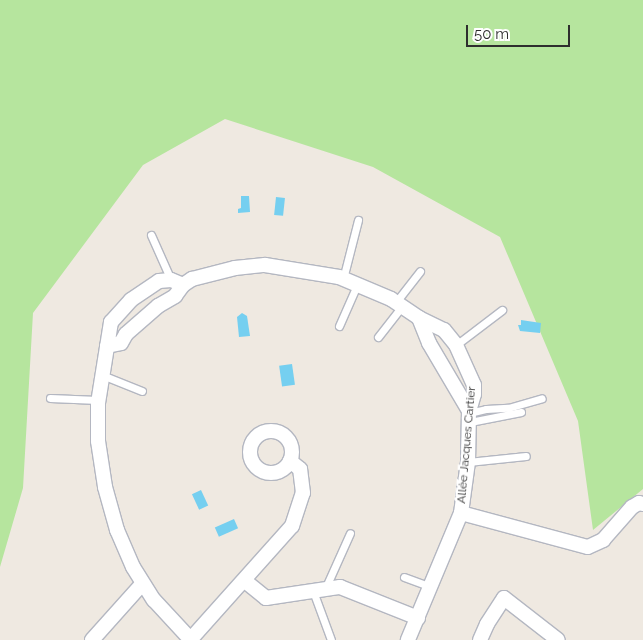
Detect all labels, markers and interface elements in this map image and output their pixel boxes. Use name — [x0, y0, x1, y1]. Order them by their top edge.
scale bar — [468, 15, 572, 47]
text: 50 m — [474, 25, 509, 43]
street label: Allée Jacques Cartier — [455, 386, 479, 504]

